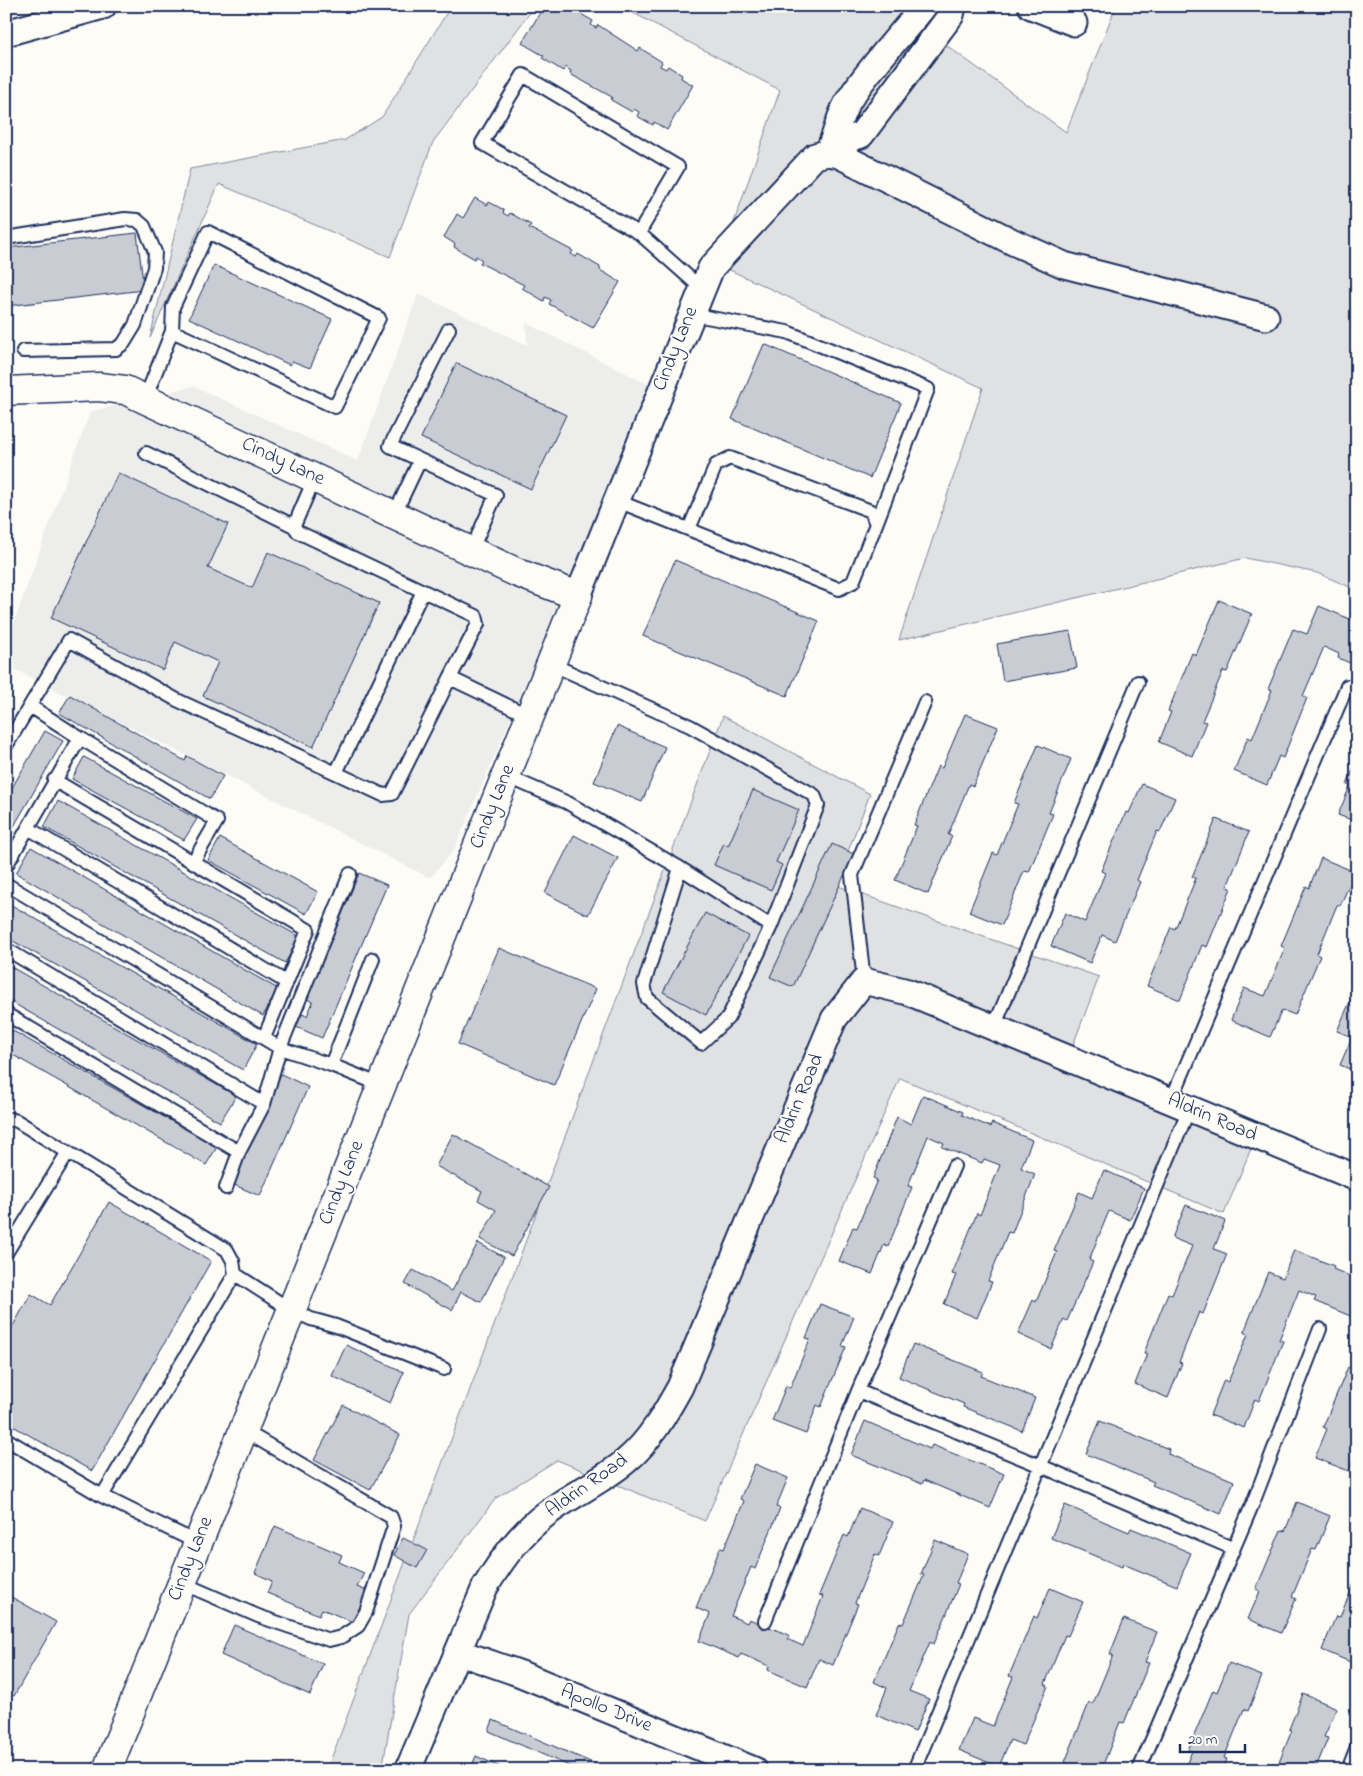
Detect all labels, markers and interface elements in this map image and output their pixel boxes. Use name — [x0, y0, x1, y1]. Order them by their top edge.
street label: Cindy Lane — [646, 302, 706, 396]
street label: Cindy Lane — [237, 430, 329, 494]
street label: Cindy Lane — [463, 760, 523, 854]
street label: Aldrin Road — [768, 1050, 832, 1148]
street label: Aldrin Road — [1163, 1086, 1261, 1150]
street label: Cindy Lane — [312, 1136, 372, 1230]
street label: Aldrin Road — [540, 1447, 634, 1525]
street label: Cindy Lane — [161, 1512, 221, 1606]
street label: Apollo Drive — [556, 1677, 656, 1741]
scale bar — [1180, 1721, 1246, 1753]
text: 20 m — [1188, 1729, 1218, 1751]

